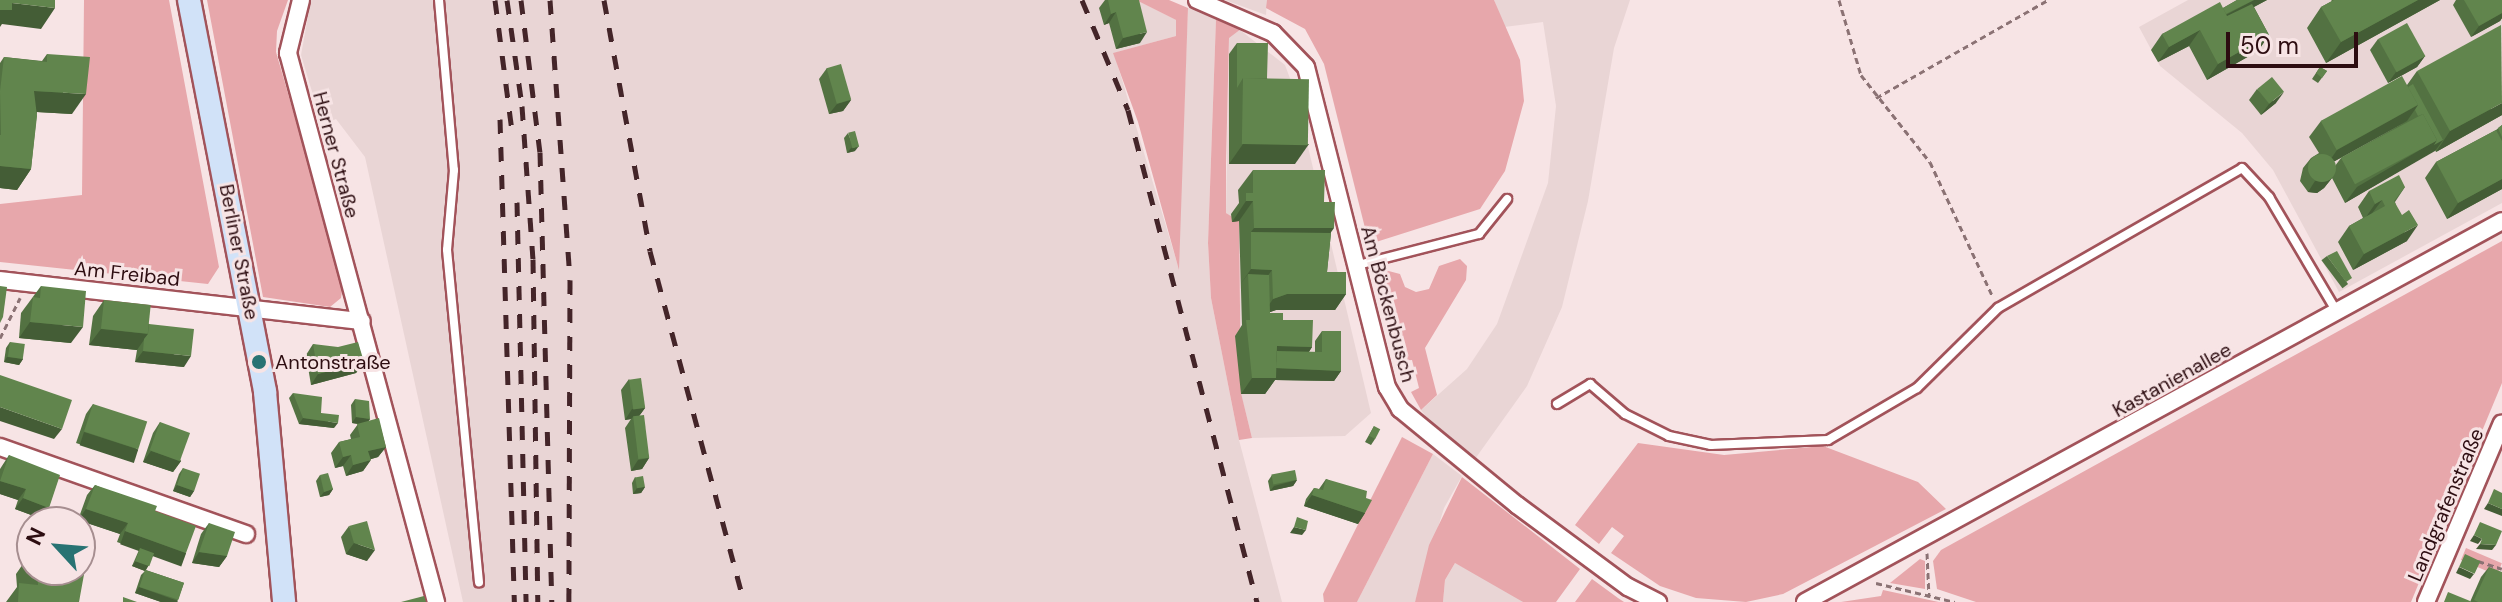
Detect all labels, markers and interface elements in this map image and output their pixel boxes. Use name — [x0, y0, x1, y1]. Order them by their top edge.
scale bar — [2230, 16, 2362, 66]
text: 50 m — [2240, 30, 2299, 61]
street label: Herner Straße — [308, 89, 364, 221]
street label: Berliner Straße — [214, 182, 264, 322]
street label: Am Böckenbusch — [1356, 223, 1420, 385]
street label: Am Freibad — [73, 257, 181, 291]
street label: Kastanienallee — [2108, 337, 2236, 423]
place label: Antonstraße — [275, 350, 391, 374]
marker: Antonstraße — [250, 353, 268, 371]
street label: Landgrafenstraße — [2403, 425, 2489, 585]
north arrow — [16, 506, 96, 586]
text: N — [19, 523, 52, 550]

